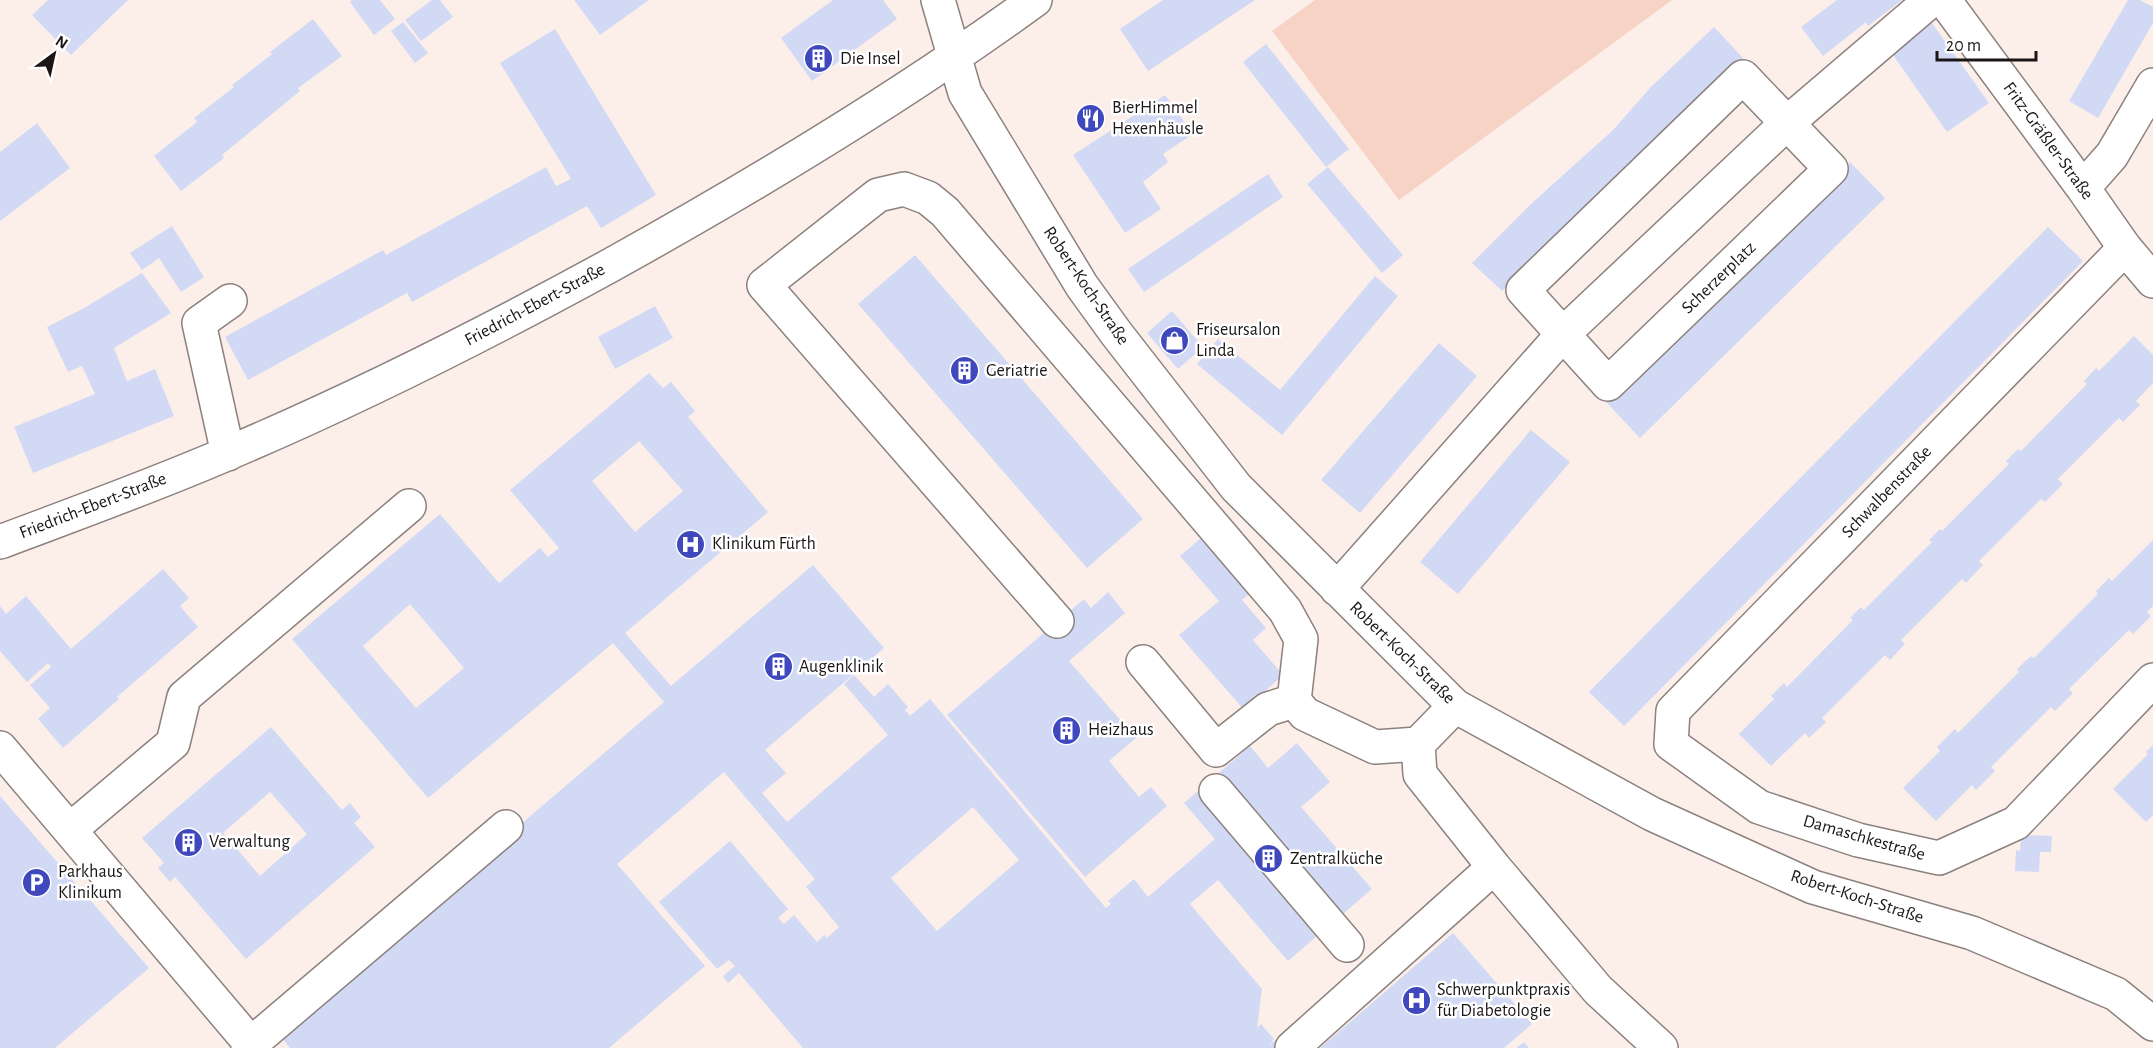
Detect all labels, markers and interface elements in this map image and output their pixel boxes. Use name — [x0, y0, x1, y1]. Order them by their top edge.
north arrow — [24, 24, 84, 84]
scale bar — [1937, 24, 2036, 62]
text: N — [53, 33, 71, 52]
text: 20 m — [1946, 37, 1981, 55]
building icon: Die Insel — [803, 43, 835, 75]
place label: Die Insel — [840, 50, 901, 68]
street label: Fritz-Gräßler-Straße — [1999, 79, 2097, 203]
place label: BierHimmel Hexenhäusle — [1112, 99, 1204, 138]
restaurant icon: BierHimmel Hexenhäusle — [1075, 102, 1107, 134]
street label: Robert-Koch-Straße — [1040, 224, 1132, 348]
street label: Scherzerplatz — [1679, 239, 1759, 317]
street label: Friedrich-Ebert-Straße — [462, 260, 608, 350]
place label: Friseursalon Linda — [1196, 321, 1280, 360]
shop icon: Friseursalon Linda — [1159, 324, 1191, 356]
building icon: Geriatrie — [949, 355, 981, 387]
place label: Geriatrie — [986, 362, 1047, 380]
street label: Schwalbenstraße — [1839, 443, 1935, 541]
street label: Friedrich-Ebert-Straße — [17, 470, 169, 542]
hospital icon: Klinikum Fürth — [675, 528, 707, 560]
place label: Klinikum Fürth — [712, 535, 816, 553]
street label: Robert-Koch-Straße — [1346, 598, 1458, 708]
building icon: Augenklinik — [762, 651, 794, 683]
place label: Augenklinik — [799, 658, 884, 676]
building icon: Heizhaus — [1051, 714, 1083, 746]
place label: Heizhaus — [1088, 721, 1154, 739]
street label: Damaschkestraße — [1801, 812, 1927, 864]
building icon: Verwaltung — [172, 826, 204, 858]
place label: Verwaltung — [209, 833, 290, 851]
building icon: Zentralküche — [1253, 843, 1285, 875]
place label: Zentralküche — [1290, 850, 1383, 868]
place label: Parkhaus Klinikum — [58, 863, 123, 902]
parking icon: Parkhaus Klinikum — [21, 866, 53, 898]
street label: Robert-Koch-Straße — [1788, 867, 1926, 927]
place label: Schwerpunktpraxis für Diabetologie — [1437, 981, 1570, 1020]
hospital icon: Schwerpunktpraxis für Diabetologie — [1400, 984, 1432, 1016]

